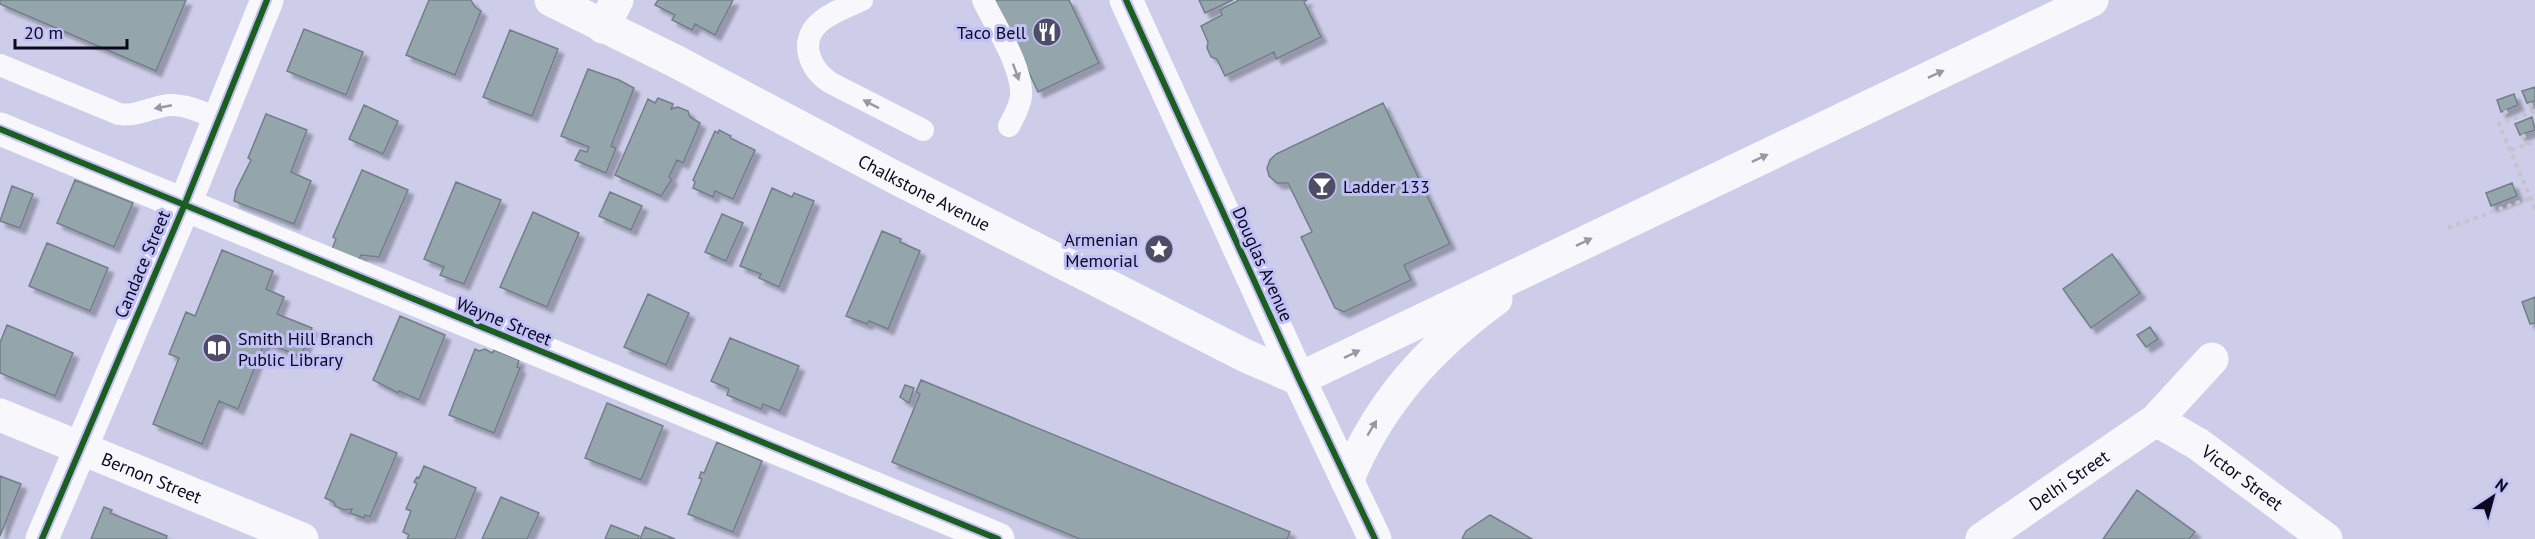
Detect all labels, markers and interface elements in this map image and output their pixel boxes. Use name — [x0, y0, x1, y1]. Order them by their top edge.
scale bar — [15, 12, 128, 50]
restaurant icon: Taco Bell — [1031, 16, 1063, 48]
text: 20 m — [24, 21, 63, 44]
place label: Taco Bell — [957, 21, 1027, 44]
one-way arrow — [1012, 63, 1021, 81]
one-way arrow — [1928, 70, 1945, 79]
one-way arrow — [862, 99, 879, 108]
one-way arrow — [154, 103, 173, 112]
street label: Chalkstone Avenue — [854, 149, 994, 236]
one-way arrow — [1751, 153, 1768, 162]
bar icon: Ladder 133 — [1306, 170, 1338, 202]
place label: Ladder 133 — [1343, 175, 1430, 198]
street label: Douglas Avenue — [1227, 203, 1299, 325]
street label: Candace Street — [109, 207, 175, 321]
place label: Armenian Memorial — [1064, 228, 1139, 272]
place icon: Armenian Memorial — [1143, 233, 1175, 265]
one-way arrow — [1576, 238, 1593, 247]
street label: Wayne Street — [453, 291, 555, 351]
place label: Smith Hill Branch Public Library — [238, 327, 373, 371]
library icon: Smith Hill Branch Public Library — [201, 332, 233, 364]
one-way arrow — [1343, 349, 1360, 359]
one-way arrow — [1367, 420, 1378, 436]
street label: Victor Street — [2197, 439, 2288, 515]
street label: Delhi Street — [2024, 444, 2113, 515]
street label: Bernon Street — [98, 447, 205, 508]
north arrow — [2463, 467, 2523, 527]
text: N — [2492, 474, 2512, 496]

